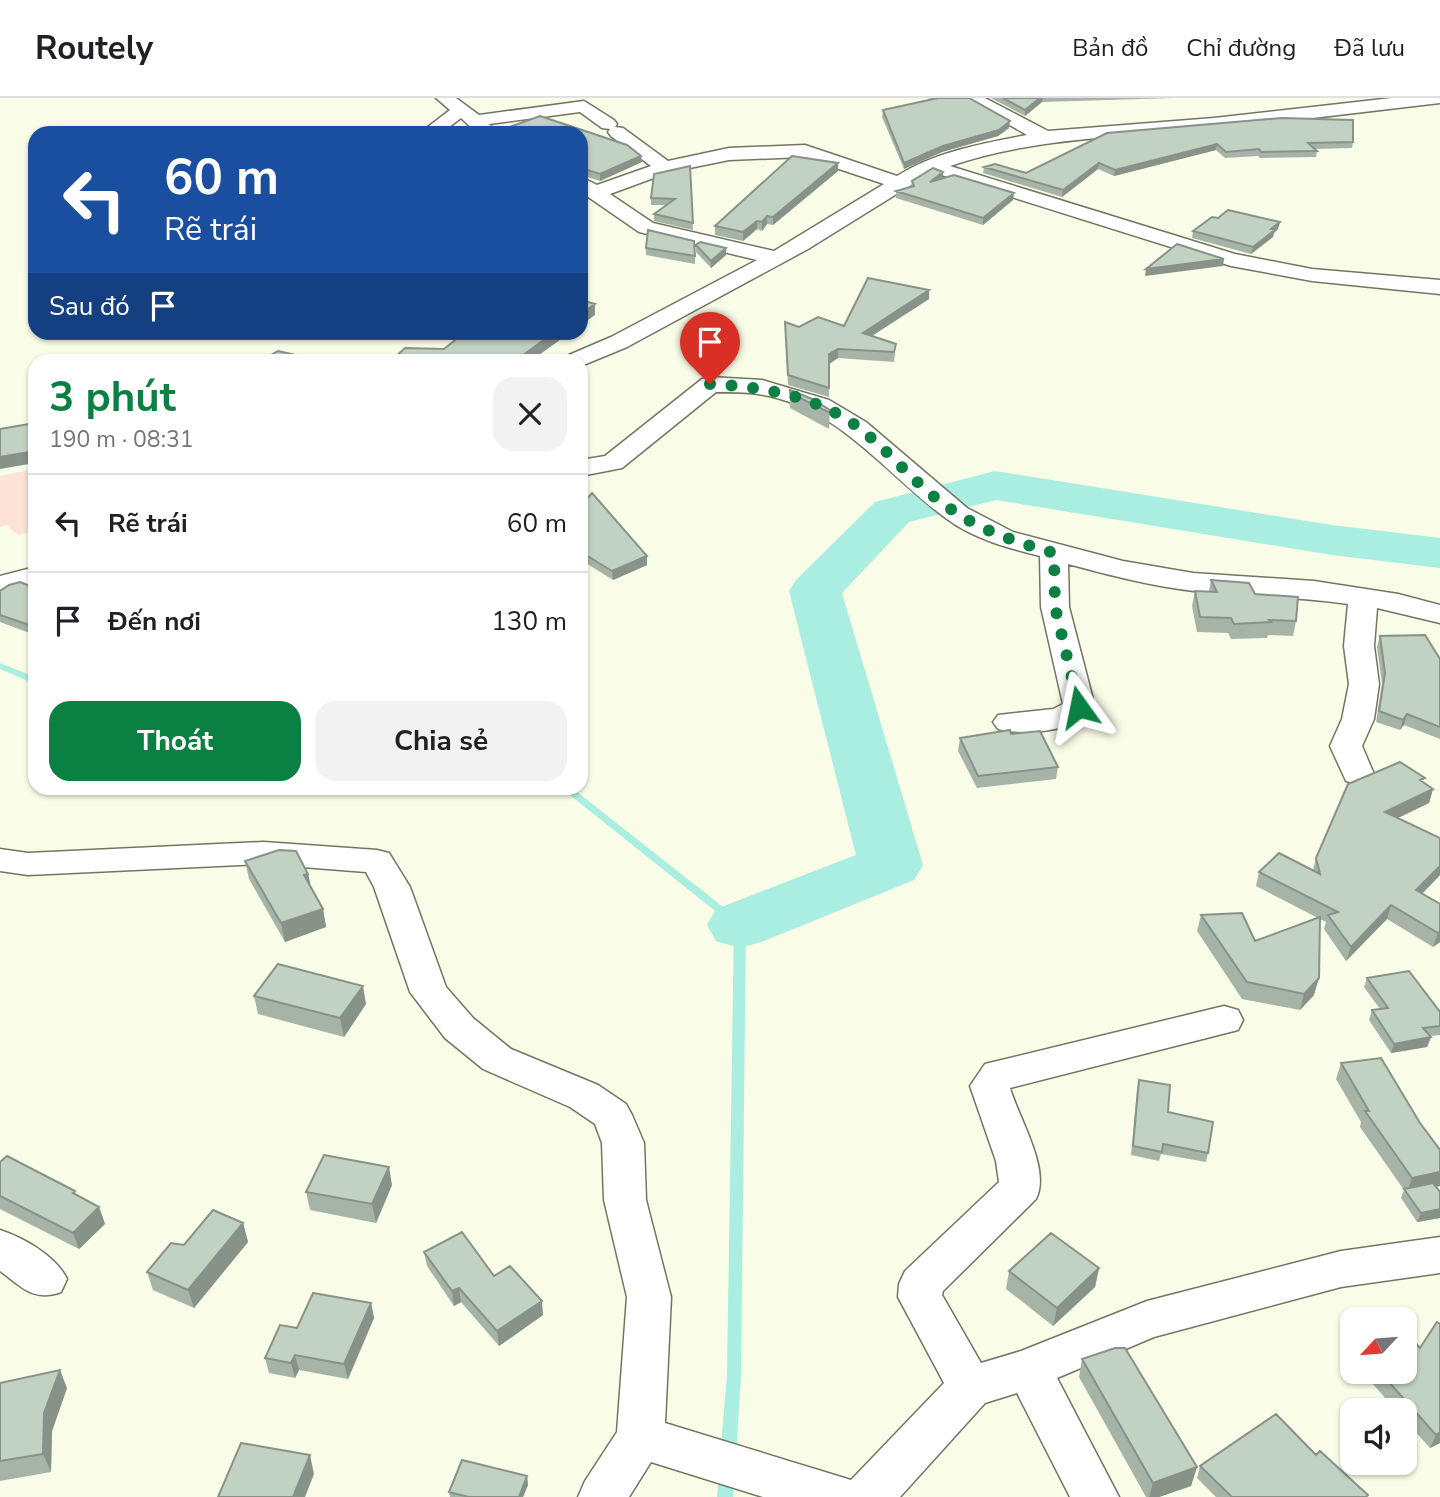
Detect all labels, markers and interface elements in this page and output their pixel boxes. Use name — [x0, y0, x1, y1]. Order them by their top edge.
text: Routely — [35, 26, 153, 71]
text: Bản đồ — [1072, 32, 1148, 64]
text: Chỉ đường — [1186, 32, 1296, 64]
text: Đã lưu — [1334, 32, 1405, 64]
text: 60 m — [164, 144, 279, 211]
icon: left — [49, 154, 140, 245]
text: Rẽ trái — [164, 208, 257, 251]
icon: arrive — [144, 287, 182, 325]
text: Sau đó — [49, 289, 130, 324]
pin — [680, 312, 740, 384]
icon: arrive — [691, 323, 729, 361]
text: 3 phút — [49, 369, 176, 426]
button: close — [493, 377, 567, 451]
text: 190 m · 08:31 — [49, 424, 194, 455]
icon: left — [49, 504, 87, 542]
text: Rẽ trái — [108, 506, 188, 541]
text: 60 m — [507, 506, 567, 541]
icon: arrive — [49, 602, 87, 640]
text: Đến nơi — [108, 604, 201, 639]
text: 130 m — [491, 604, 567, 639]
position arrow — [1042, 670, 1116, 744]
button: Thoát — [49, 701, 301, 781]
button: Chia sẻ — [315, 701, 567, 781]
north arrow — [1340, 1307, 1418, 1384]
map controls — [1340, 1307, 1417, 1475]
button: sound — [1340, 1398, 1417, 1475]

